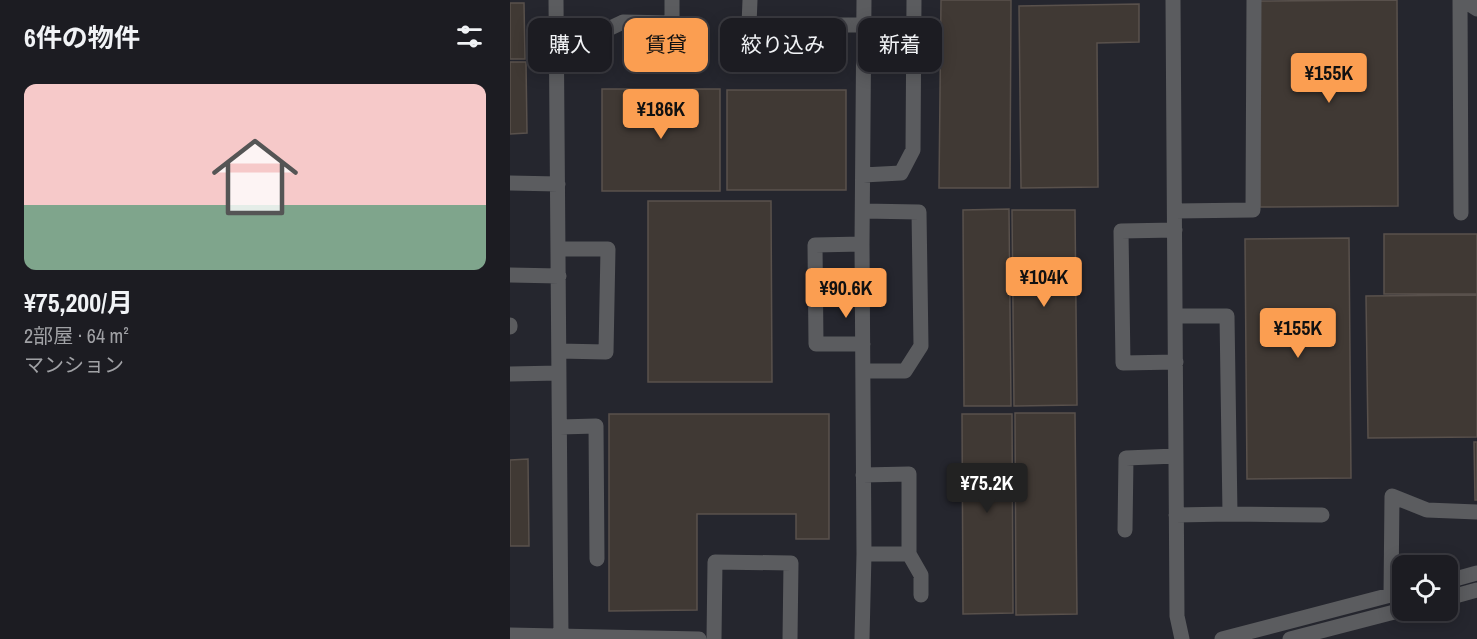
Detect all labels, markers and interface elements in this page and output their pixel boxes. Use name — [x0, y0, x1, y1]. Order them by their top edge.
chip: 購入 — [528, 18, 612, 72]
chip: 賃貸 — [624, 18, 708, 72]
chip: 絞り込み — [720, 18, 846, 72]
chip: 新着 — [858, 18, 942, 72]
text: 6件の物件 — [24, 20, 140, 55]
icon: filters — [453, 20, 486, 53]
pin: ¥155K — [1287, 53, 1371, 104]
text: ¥155K — [1305, 59, 1353, 86]
pin: ¥186K — [619, 89, 703, 140]
text: ¥186K — [637, 95, 685, 122]
icon: home — [201, 123, 309, 231]
pin: ¥104K — [1002, 257, 1086, 308]
text: ¥104K — [1020, 263, 1068, 290]
pin: ¥90.6K — [797, 268, 895, 319]
text: ¥90.6K — [820, 274, 872, 301]
text: ¥75,200/月 — [24, 285, 133, 320]
pin: ¥155K — [1256, 308, 1340, 359]
text: ¥155K — [1274, 314, 1322, 341]
text: 2部屋 · 64 m² — [24, 322, 129, 349]
text: マンション — [24, 351, 124, 378]
pin: ¥75.2K — [938, 463, 1036, 514]
text: ¥75.2K — [961, 469, 1013, 496]
map controls — [1392, 555, 1458, 621]
button: locate — [1392, 555, 1458, 621]

